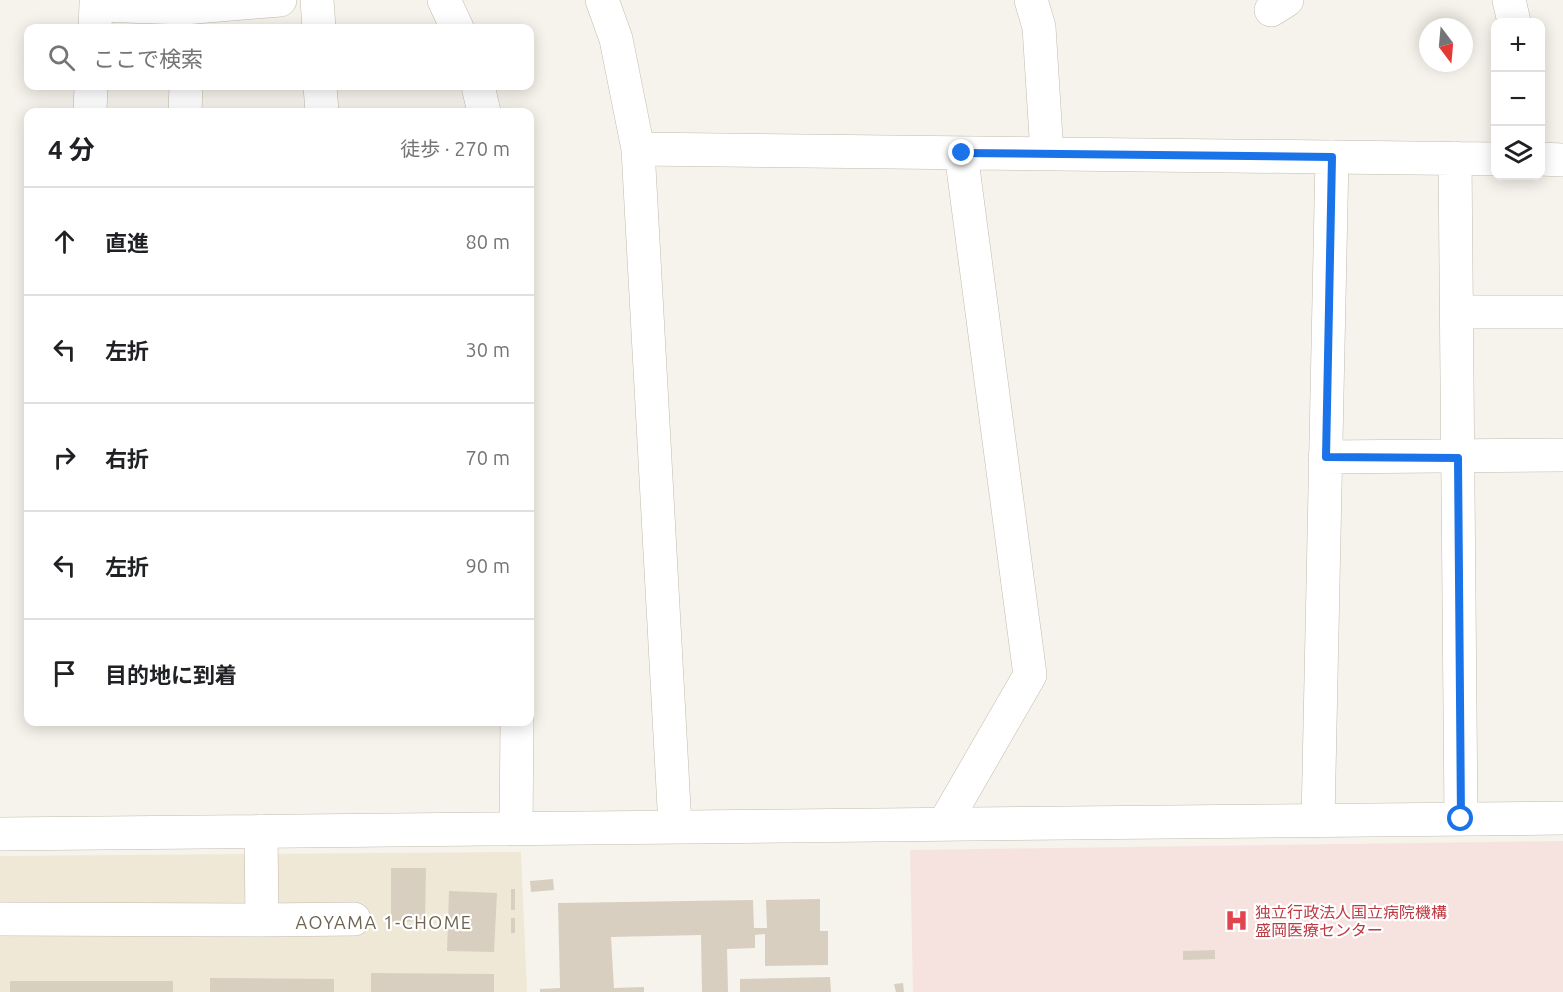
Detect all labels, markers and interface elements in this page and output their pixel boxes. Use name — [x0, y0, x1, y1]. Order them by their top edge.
north arrow — [1419, 18, 1473, 72]
map controls — [1491, 18, 1545, 180]
button: + — [1491, 18, 1545, 72]
search box — [24, 24, 534, 90]
icon: search — [45, 41, 78, 74]
text: ここで検索 — [93, 46, 203, 71]
button: − — [1491, 72, 1545, 126]
button: layers — [1491, 126, 1545, 180]
text: 4 分 — [48, 135, 95, 164]
text: 徒歩 · 270 m — [400, 137, 510, 160]
route end — [948, 139, 974, 165]
icon: ahead — [48, 225, 81, 258]
text: 直進 — [105, 230, 149, 255]
text: 80 m — [466, 230, 510, 253]
icon: left — [48, 333, 81, 366]
text: 左折 — [105, 338, 149, 363]
text: 30 m — [466, 338, 510, 361]
icon: right — [48, 441, 81, 474]
text: 右折 — [105, 446, 149, 471]
text: 70 m — [466, 446, 510, 469]
icon: left — [48, 549, 81, 582]
text: 左折 — [105, 554, 149, 579]
text: 90 m — [466, 554, 510, 577]
icon: arrive — [48, 657, 81, 690]
text: 目的地に到着 — [105, 662, 237, 687]
route start — [1447, 805, 1473, 831]
place label: 独立行政法人国立病院機構 盛岡医療センター — [1255, 903, 1447, 939]
hospital icon: 独立行政法人国立病院機構 盛岡医療センター — [1224, 908, 1250, 934]
district label: AOYAMA 1-CHOME — [296, 912, 472, 932]

